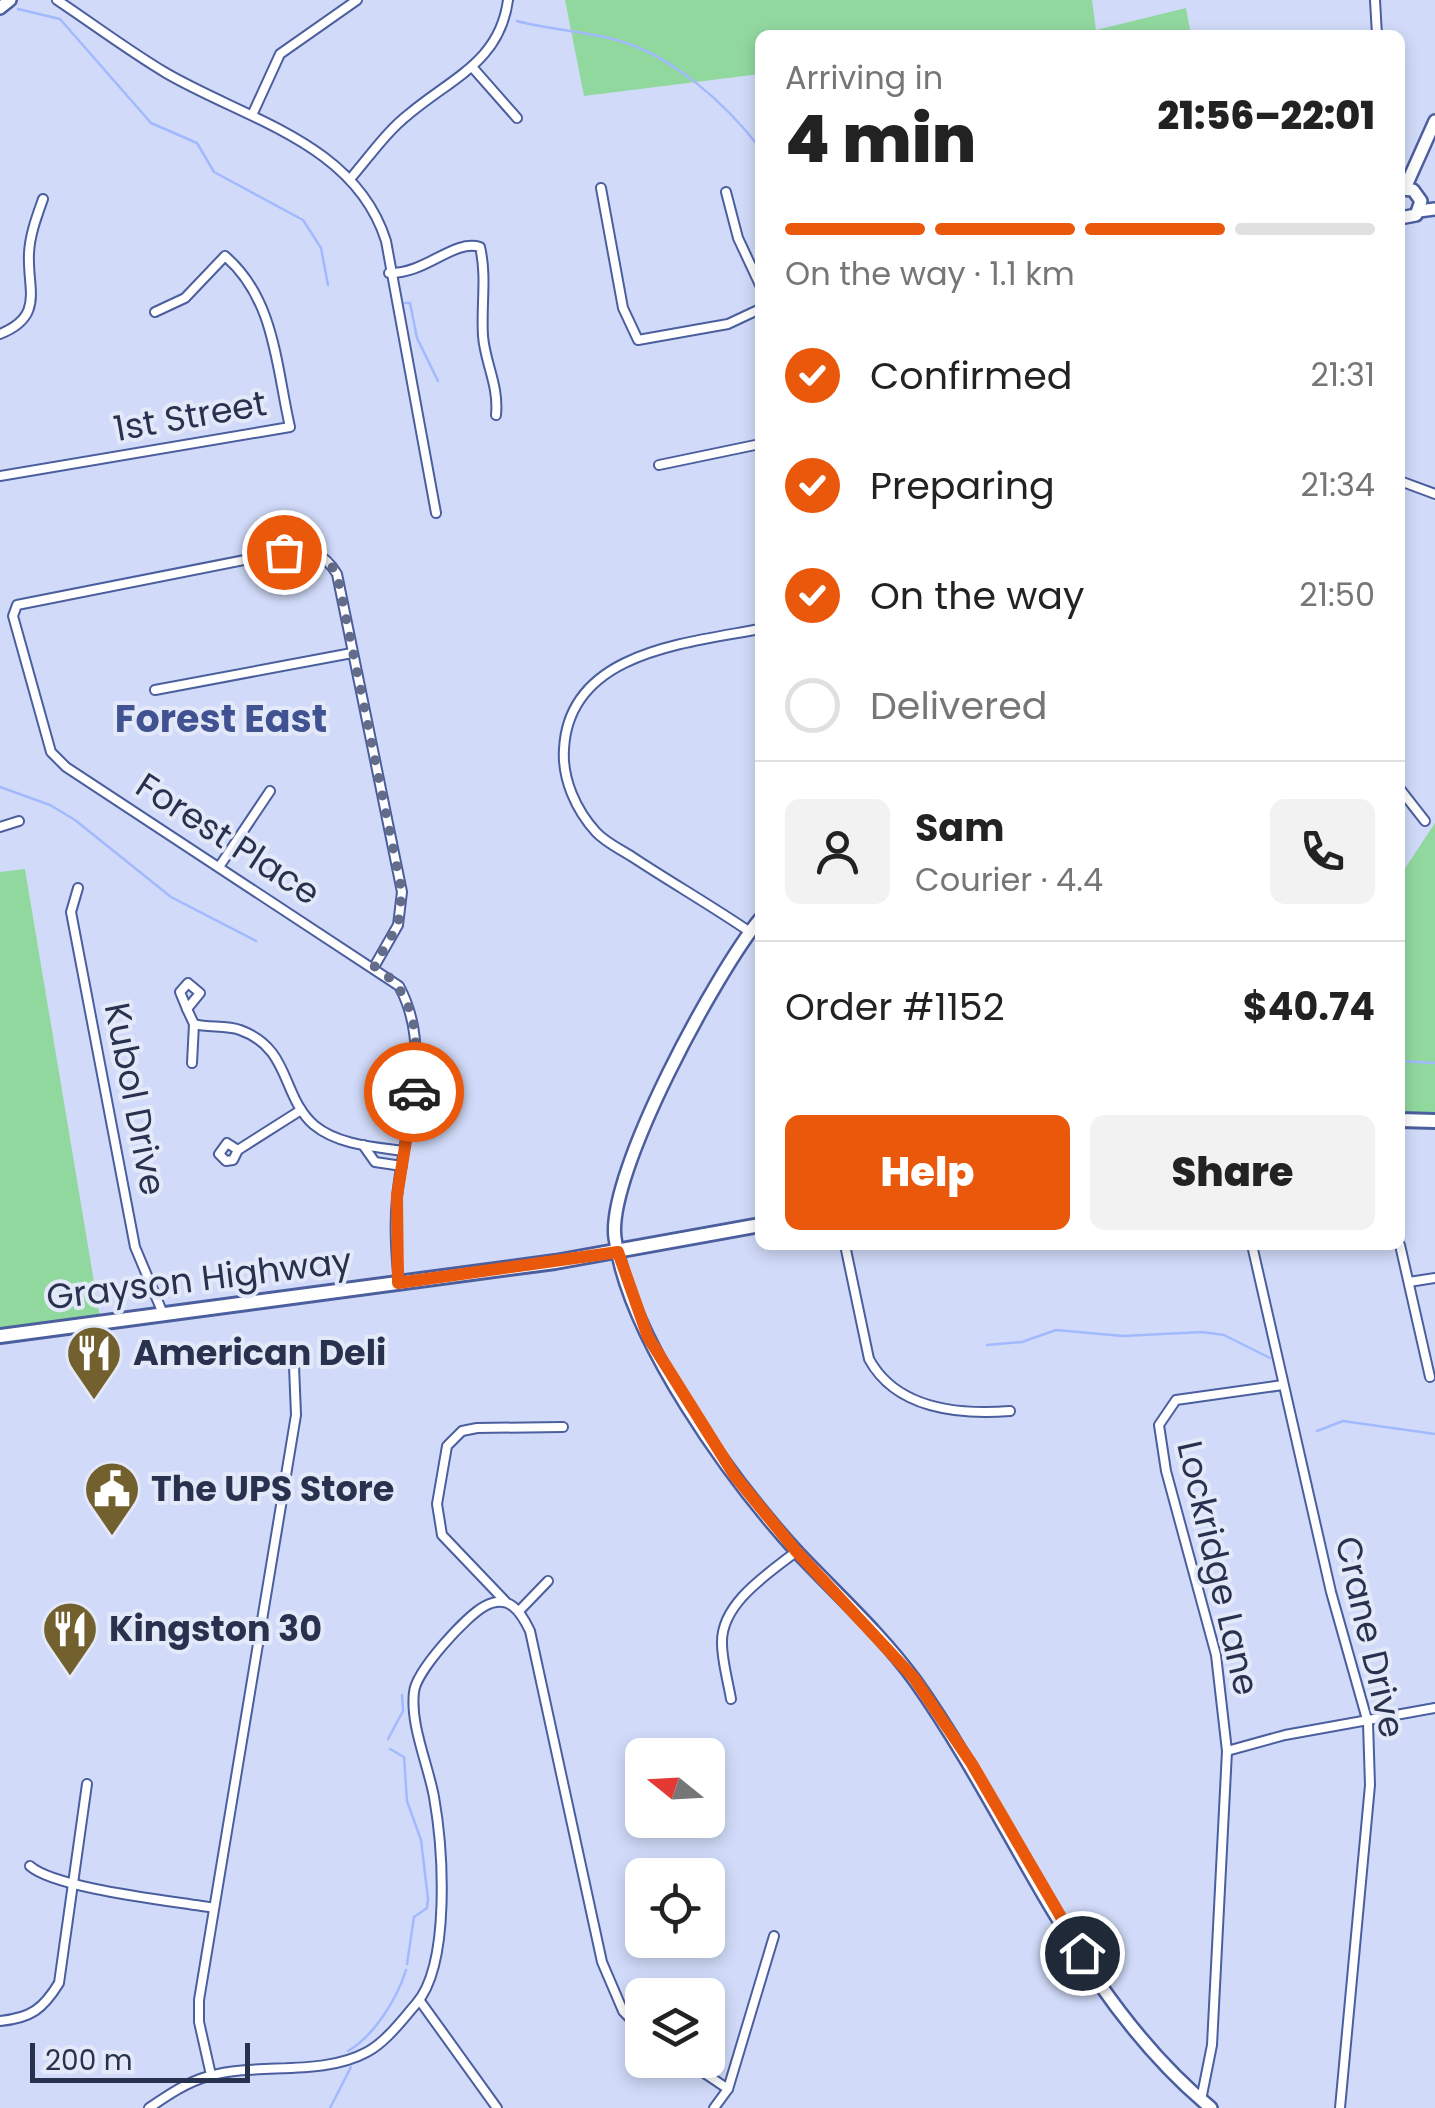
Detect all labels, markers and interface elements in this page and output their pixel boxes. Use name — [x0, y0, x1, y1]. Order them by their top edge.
text: Arriving in — [785, 55, 943, 100]
text: 21:56–22:01 — [1158, 89, 1375, 142]
text: 4 min — [785, 94, 976, 185]
text: On the way · 1.1 km — [785, 251, 1075, 296]
icon: check — [785, 348, 840, 403]
text: Confirmed — [870, 349, 1072, 402]
text: 21:31 — [1310, 352, 1375, 397]
street label: 1st Street — [110, 378, 270, 453]
icon: check — [785, 458, 840, 513]
text: Preparing — [870, 459, 1055, 512]
text: 21:34 — [1301, 462, 1375, 507]
pin — [242, 510, 327, 595]
icon: bag — [257, 525, 312, 580]
icon: check — [785, 568, 840, 623]
text: On the way — [870, 569, 1084, 622]
text: 21:50 — [1299, 572, 1375, 617]
text: Delivered — [870, 679, 1047, 732]
district label: Forest East — [115, 692, 327, 745]
street label: Forest Place — [127, 761, 330, 916]
button: person — [785, 799, 890, 904]
button: phone — [1270, 799, 1375, 904]
text: Sam — [915, 801, 1004, 854]
text: Courier · 4.4 — [915, 857, 1103, 902]
text: Order #1152 — [785, 980, 1005, 1033]
text: $40.74 — [1243, 980, 1375, 1033]
street label: Kubol Drive — [93, 998, 178, 1199]
courier — [364, 1042, 464, 1142]
icon: car — [387, 1065, 442, 1120]
button: Help — [785, 1115, 1070, 1230]
button: Share — [1090, 1115, 1375, 1230]
street label: Grayson Highway — [44, 1235, 355, 1322]
restaurant icon: American Deli — [64, 1323, 124, 1402]
place label: American Deli — [133, 1328, 386, 1377]
street label: Lockridge Lane — [1165, 1436, 1272, 1700]
public building icon: The UPS Store — [82, 1459, 142, 1538]
place label: The UPS Store — [151, 1464, 394, 1513]
street label: Crane Drive — [1324, 1532, 1417, 1742]
restaurant icon: Kingston 30 — [40, 1599, 100, 1678]
place label: Kingston 30 — [109, 1604, 322, 1653]
north arrow — [625, 1738, 725, 1838]
map controls — [625, 1738, 725, 2078]
button: locate — [625, 1858, 725, 1958]
pin — [1040, 1911, 1125, 1996]
icon: home — [1055, 1926, 1110, 1981]
button: layers — [625, 1978, 725, 2078]
scale bar — [30, 2038, 250, 2082]
text: 200 m — [45, 2041, 133, 2080]

